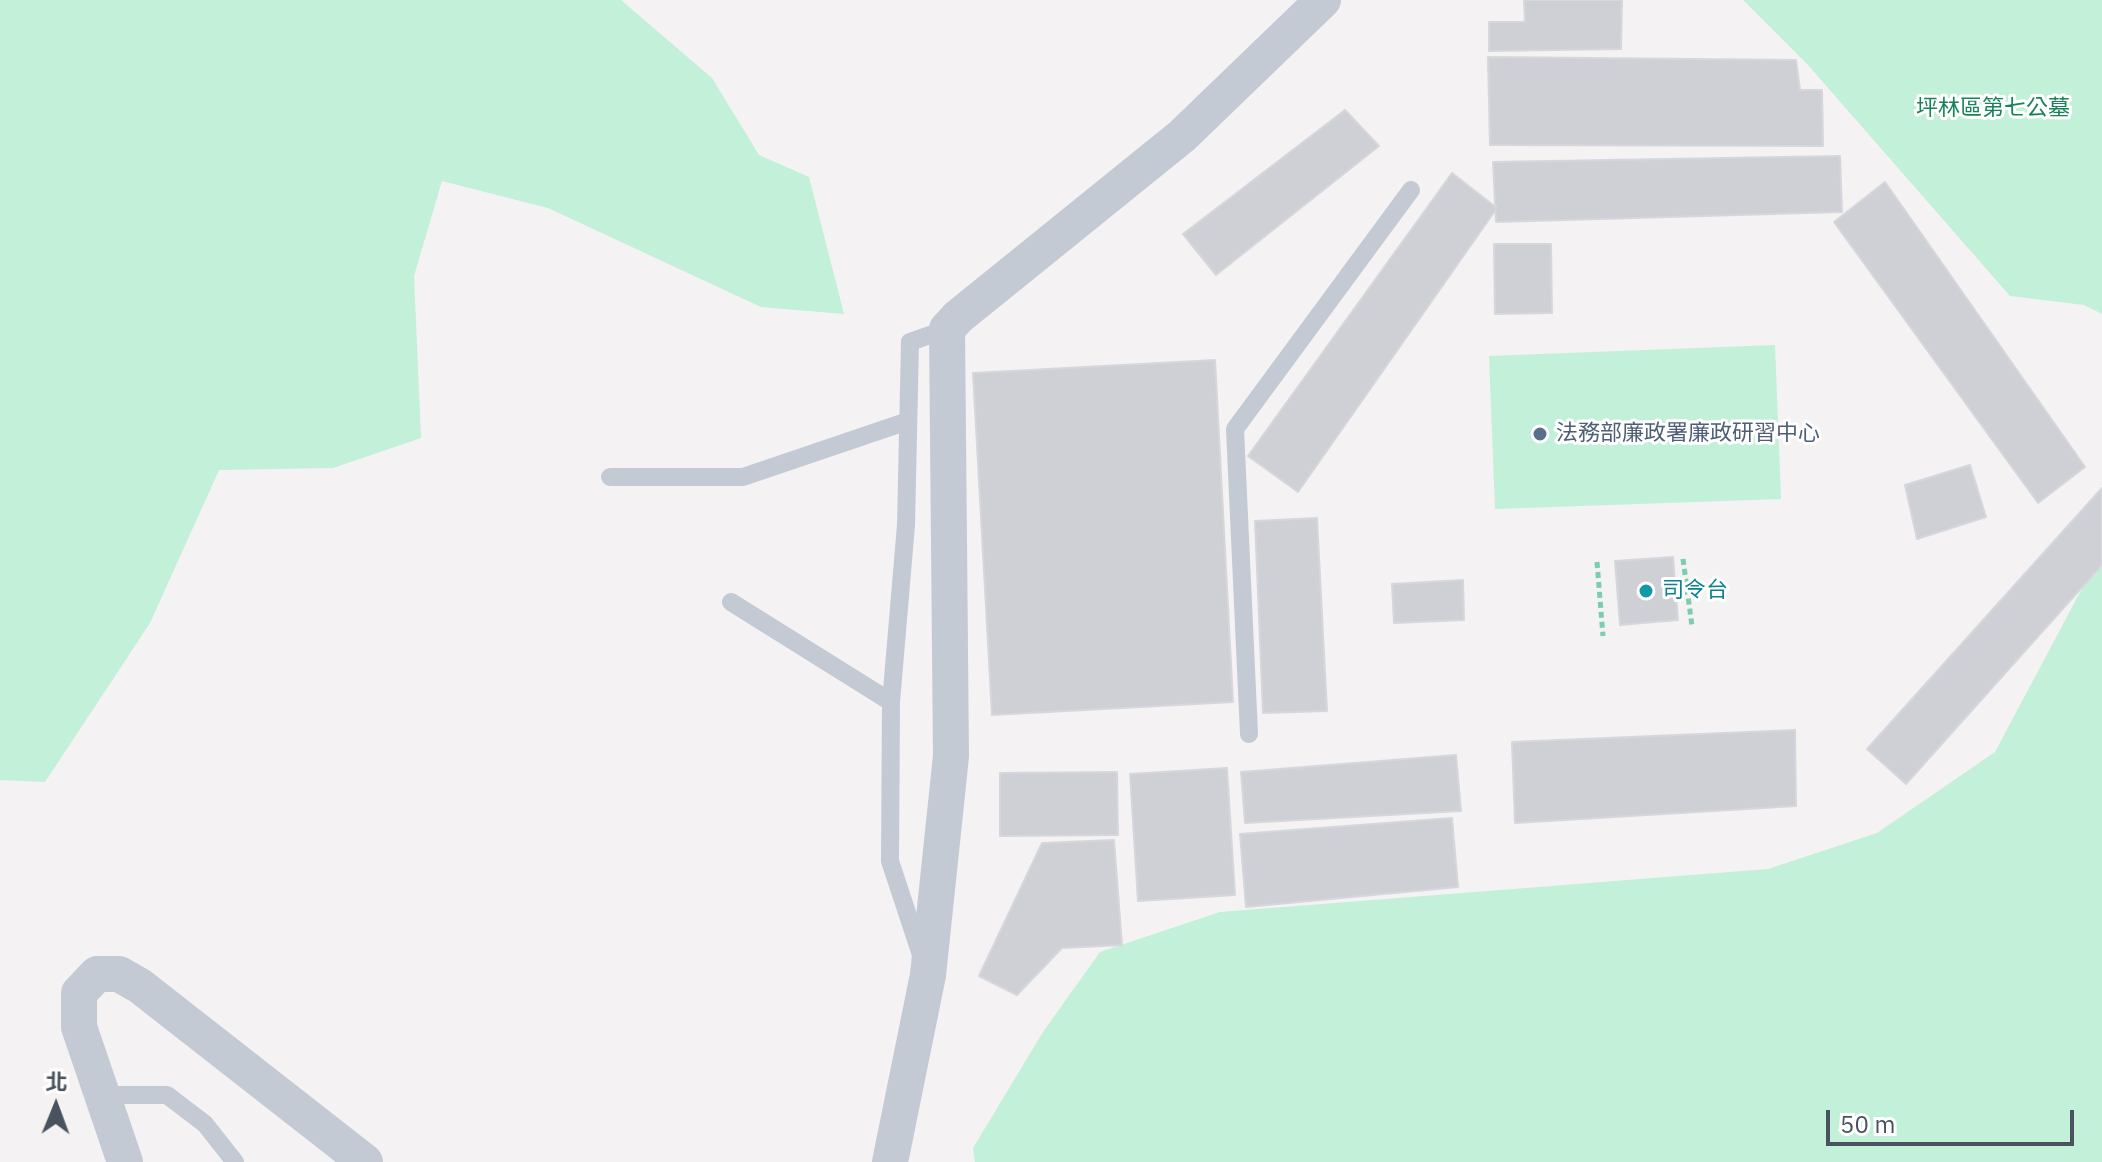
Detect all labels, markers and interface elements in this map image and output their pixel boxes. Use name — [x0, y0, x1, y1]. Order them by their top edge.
park label: 坪林區第七公墓 — [1916, 96, 2070, 122]
place label: 法務部廉政署廉政研習中心 — [1556, 421, 1820, 447]
marker: 法務部廉政署廉政研習中心 — [1531, 425, 1549, 443]
place label: 司令台 — [1662, 578, 1728, 604]
marker: 司令台 — [1637, 582, 1655, 600]
north arrow — [16, 1066, 96, 1146]
text: 北 — [45, 1067, 68, 1096]
scale bar — [1830, 1094, 2078, 1144]
text: 50 m — [1840, 1108, 1895, 1140]

